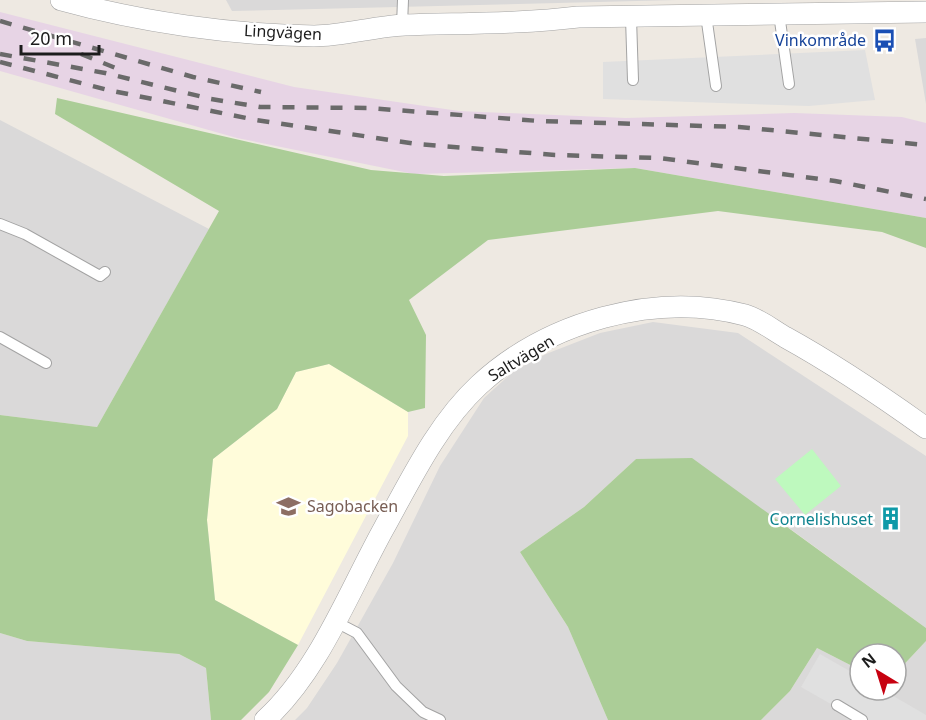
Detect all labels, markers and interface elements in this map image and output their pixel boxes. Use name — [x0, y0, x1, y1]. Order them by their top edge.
scale bar — [21, 18, 99, 56]
street label: Lingvägen — [243, 19, 323, 45]
text: 20 m — [30, 26, 72, 50]
bus stop icon: Vinkområde — [871, 27, 897, 53]
place label: Vinkområde — [775, 29, 866, 51]
street label: Saltvägen — [484, 330, 558, 386]
school or university icon: Sagobacken — [276, 493, 302, 519]
place label: Sagobacken — [307, 495, 398, 517]
building icon: Cornelishuset — [878, 506, 904, 532]
place label: Cornelishuset — [770, 508, 873, 530]
north arrow — [848, 642, 908, 702]
text: N — [857, 648, 881, 673]

